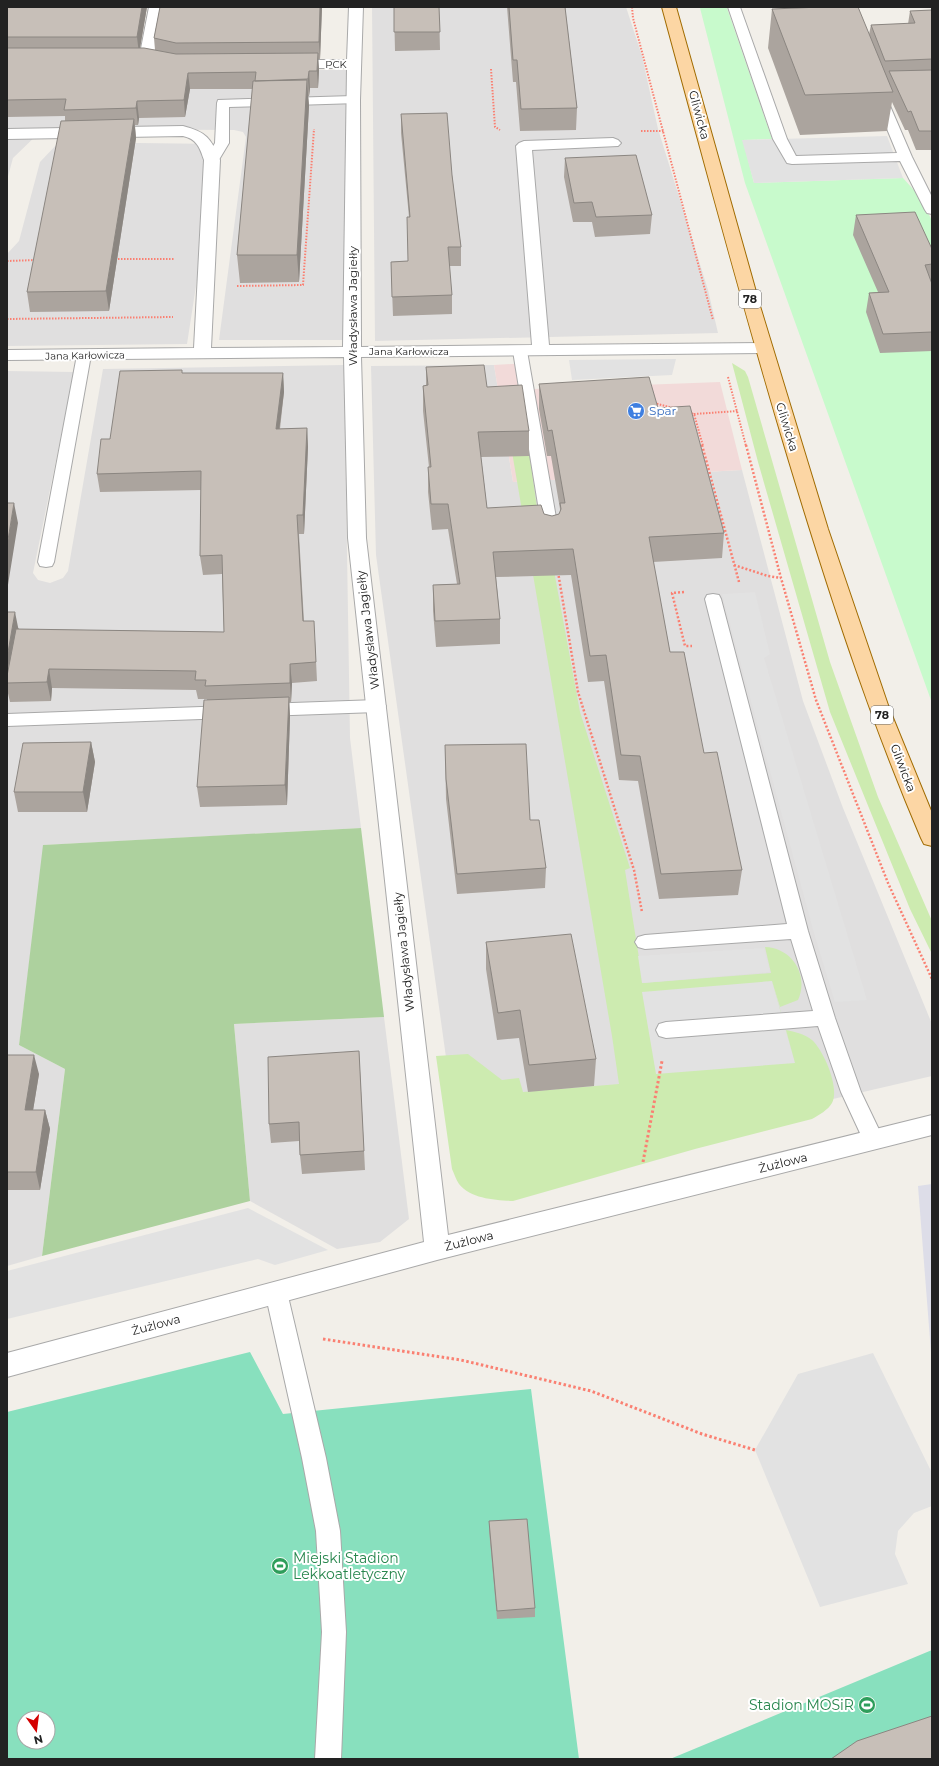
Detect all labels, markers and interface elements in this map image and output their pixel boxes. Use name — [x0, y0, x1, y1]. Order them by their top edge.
street label: PCK — [325, 58, 348, 71]
street label: Gliwicka — [686, 89, 713, 141]
street label: Władysława Jagiełły — [345, 246, 360, 366]
road number: 78 — [739, 290, 761, 308]
street label: Jana Karłowicza — [368, 345, 449, 358]
street label: Jana Karłowicza — [44, 348, 125, 363]
supermarket icon: Spar — [626, 401, 646, 421]
street label: Gliwicka — [773, 401, 802, 453]
place label: Spar — [649, 403, 677, 418]
street label: Władysława Jagiełły — [353, 569, 382, 691]
road number: 78 — [871, 706, 893, 724]
street label: Gliwicka — [887, 742, 919, 794]
street label: Władysława Jagiełły — [390, 891, 417, 1013]
street label: Żużlowa — [757, 1149, 809, 1176]
street label: Żużlowa — [443, 1227, 495, 1254]
street label: Żużlowa — [130, 1311, 182, 1338]
place label: Miejski Stadion Lekkoatletyczny — [293, 1549, 406, 1583]
sports icon: Miejski Stadion Lekkoatletyczny — [270, 1556, 290, 1576]
sports icon: Stadion MOSiR — [857, 1695, 877, 1715]
place label: Stadion MOSiR — [749, 1696, 854, 1714]
north arrow — [16, 1710, 56, 1750]
text: N — [32, 1732, 44, 1748]

